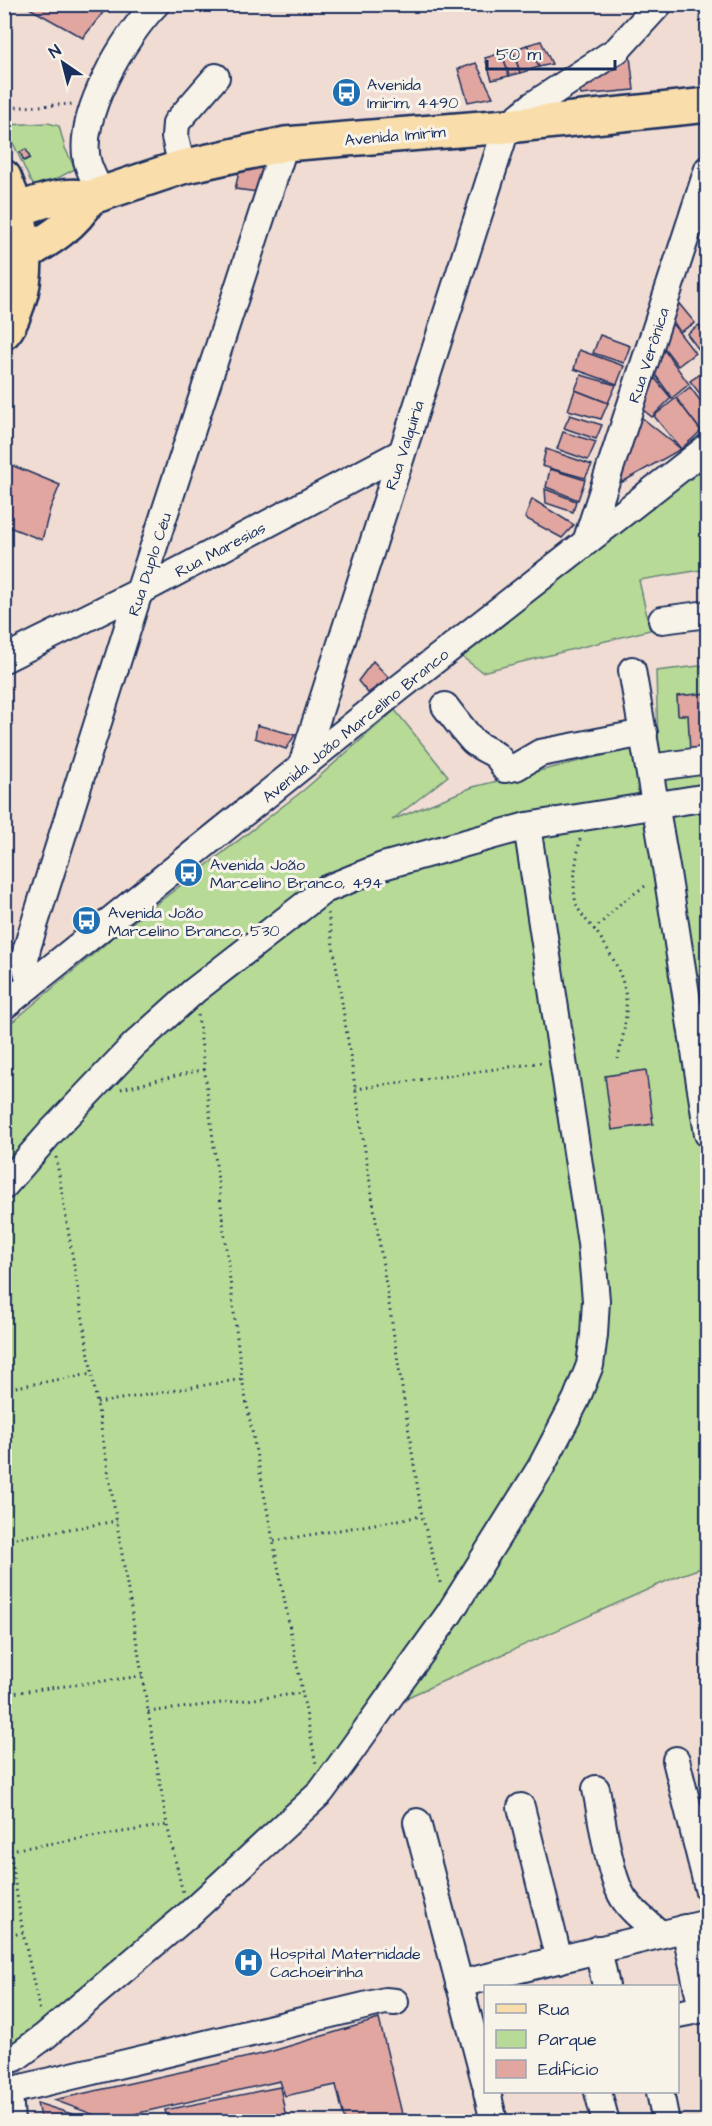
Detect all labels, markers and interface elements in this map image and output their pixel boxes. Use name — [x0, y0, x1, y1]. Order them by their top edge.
north arrow — [33, 33, 93, 93]
scale bar — [487, 33, 614, 71]
text: N — [45, 40, 65, 63]
text: 50 m — [496, 42, 541, 67]
place label: Avenida Imirim, 4490 — [367, 74, 458, 114]
bus stop icon: Avenida Imirim, 4490 — [330, 77, 362, 109]
street label: Avenida Imirim — [344, 121, 447, 151]
street label: Rua Verônica — [623, 305, 675, 406]
street label: Rua Valquiria — [380, 398, 430, 493]
street label: Rua Duplo Céu — [123, 510, 177, 619]
street label: Rua Maresias — [171, 517, 270, 583]
street label: Avenida João Marcelino Branco — [258, 644, 454, 808]
place label: Avenida João Marcelino Branco, 494 — [210, 854, 383, 894]
bus stop icon: Avenida João Marcelino Branco, 494 — [173, 857, 205, 889]
place label: Avenida João Marcelino Branco, 530 — [108, 902, 280, 942]
bus stop icon: Avenida João Marcelino Branco, 530 — [71, 905, 103, 937]
place label: Hospital Maternidade Cachoeirinha — [270, 1943, 421, 1983]
hospital icon: Hospital Maternidade Cachoeirinha — [233, 1946, 265, 1978]
legend — [484, 1985, 679, 2093]
text: Rua — [538, 1997, 569, 2022]
text: Parque — [538, 2027, 597, 2052]
text: Edifício — [538, 2057, 598, 2082]

